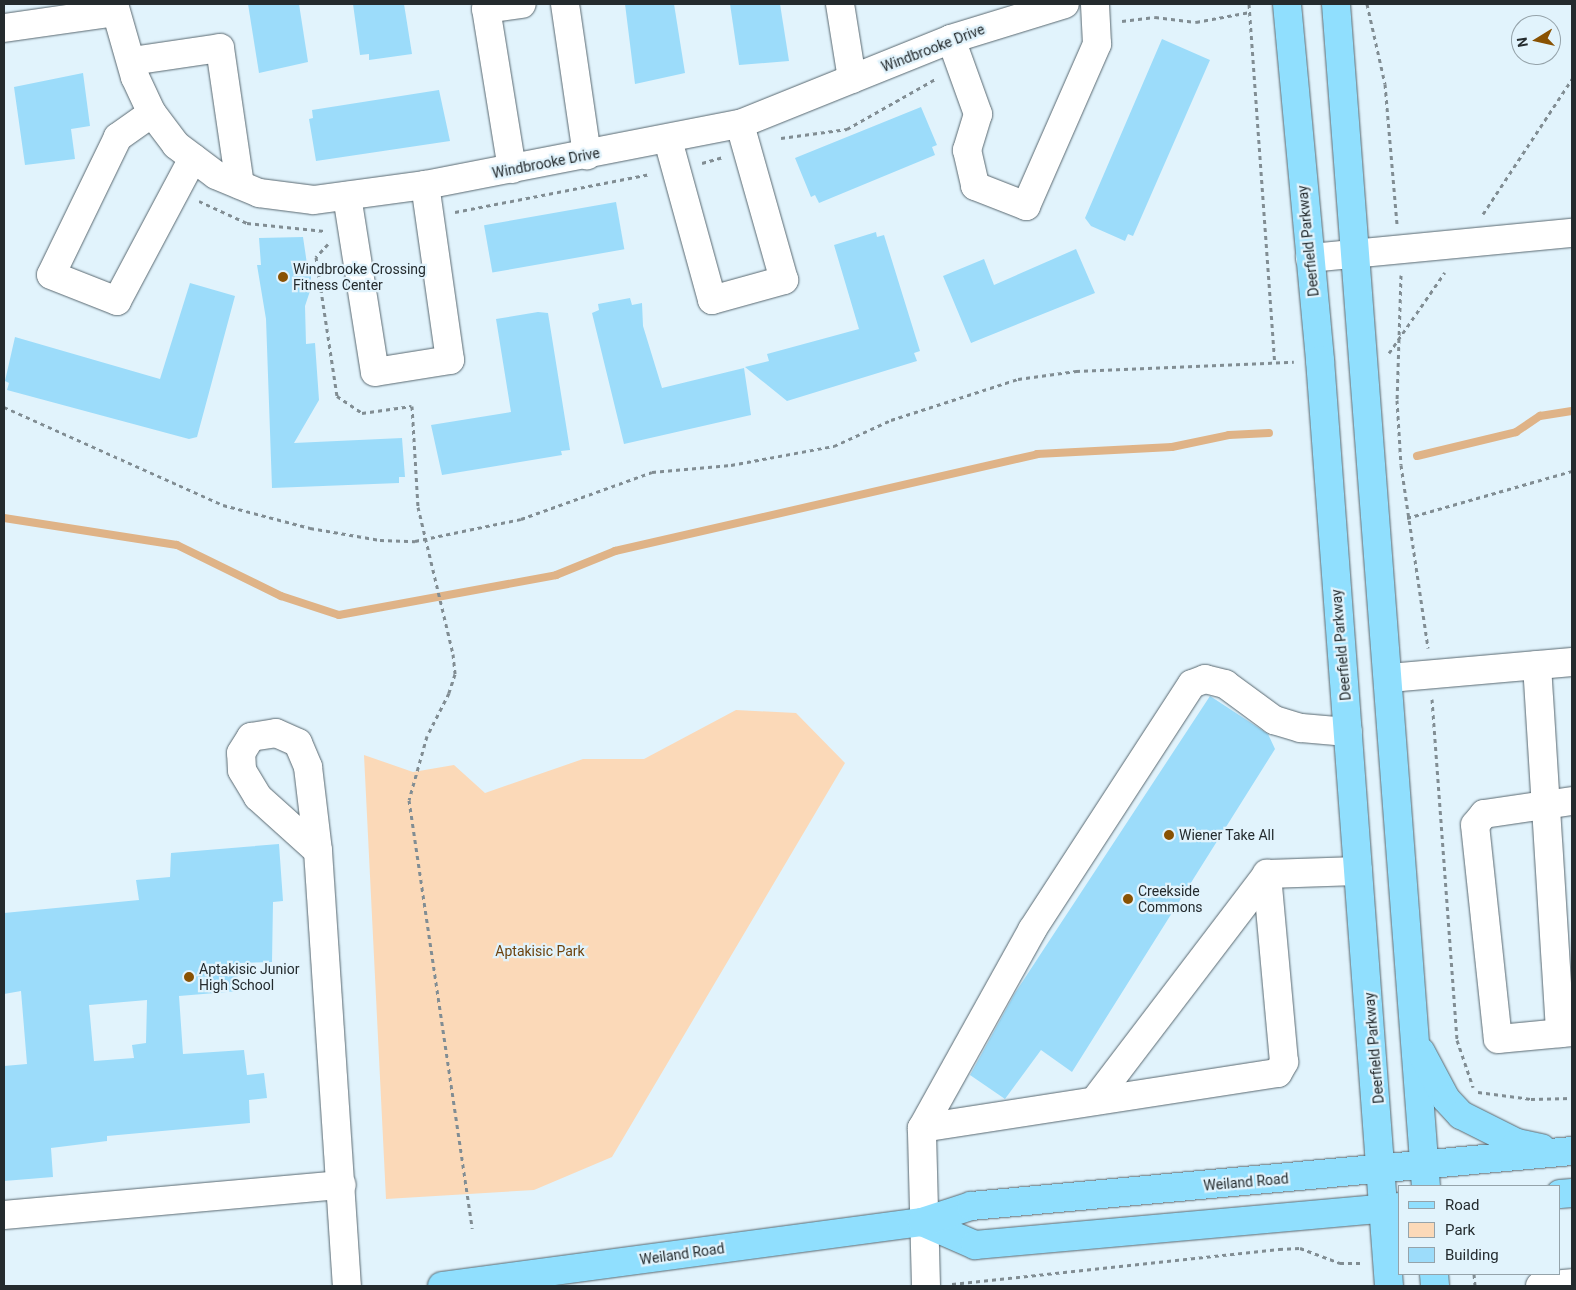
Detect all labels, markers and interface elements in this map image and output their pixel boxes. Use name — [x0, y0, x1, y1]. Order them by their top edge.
north arrow — [1511, 15, 1561, 65]
street label: Windbrooke Drive — [879, 21, 987, 75]
text: N — [1513, 36, 1531, 48]
street label: Windbrooke Drive — [491, 144, 601, 182]
street label: Deerfield Parkway — [1294, 185, 1322, 297]
place label: Windbrooke Crossing Fitness Center — [293, 261, 426, 294]
marker: Windbrooke Crossing Fitness Center — [277, 271, 289, 283]
street label: Deerfield Parkway — [1328, 589, 1354, 701]
place label: Wiener Take All — [1179, 827, 1275, 843]
marker: Wiener Take All — [1163, 829, 1175, 841]
place label: Creekside Commons — [1138, 883, 1203, 916]
marker: Creekside Commons — [1122, 893, 1134, 905]
park label: Aptakisic Park — [495, 943, 585, 959]
place label: Aptakisic Junior High School — [199, 961, 299, 994]
marker: Aptakisic Junior High School — [183, 971, 195, 983]
street label: Deerfield Parkway — [1361, 992, 1387, 1104]
street label: Weiland Road — [1203, 1170, 1289, 1194]
legend — [1398, 1185, 1561, 1275]
text: Road — [1445, 1196, 1479, 1214]
text: Park — [1445, 1221, 1475, 1239]
street label: Weiland Road — [639, 1240, 725, 1268]
text: Building — [1445, 1246, 1499, 1264]

